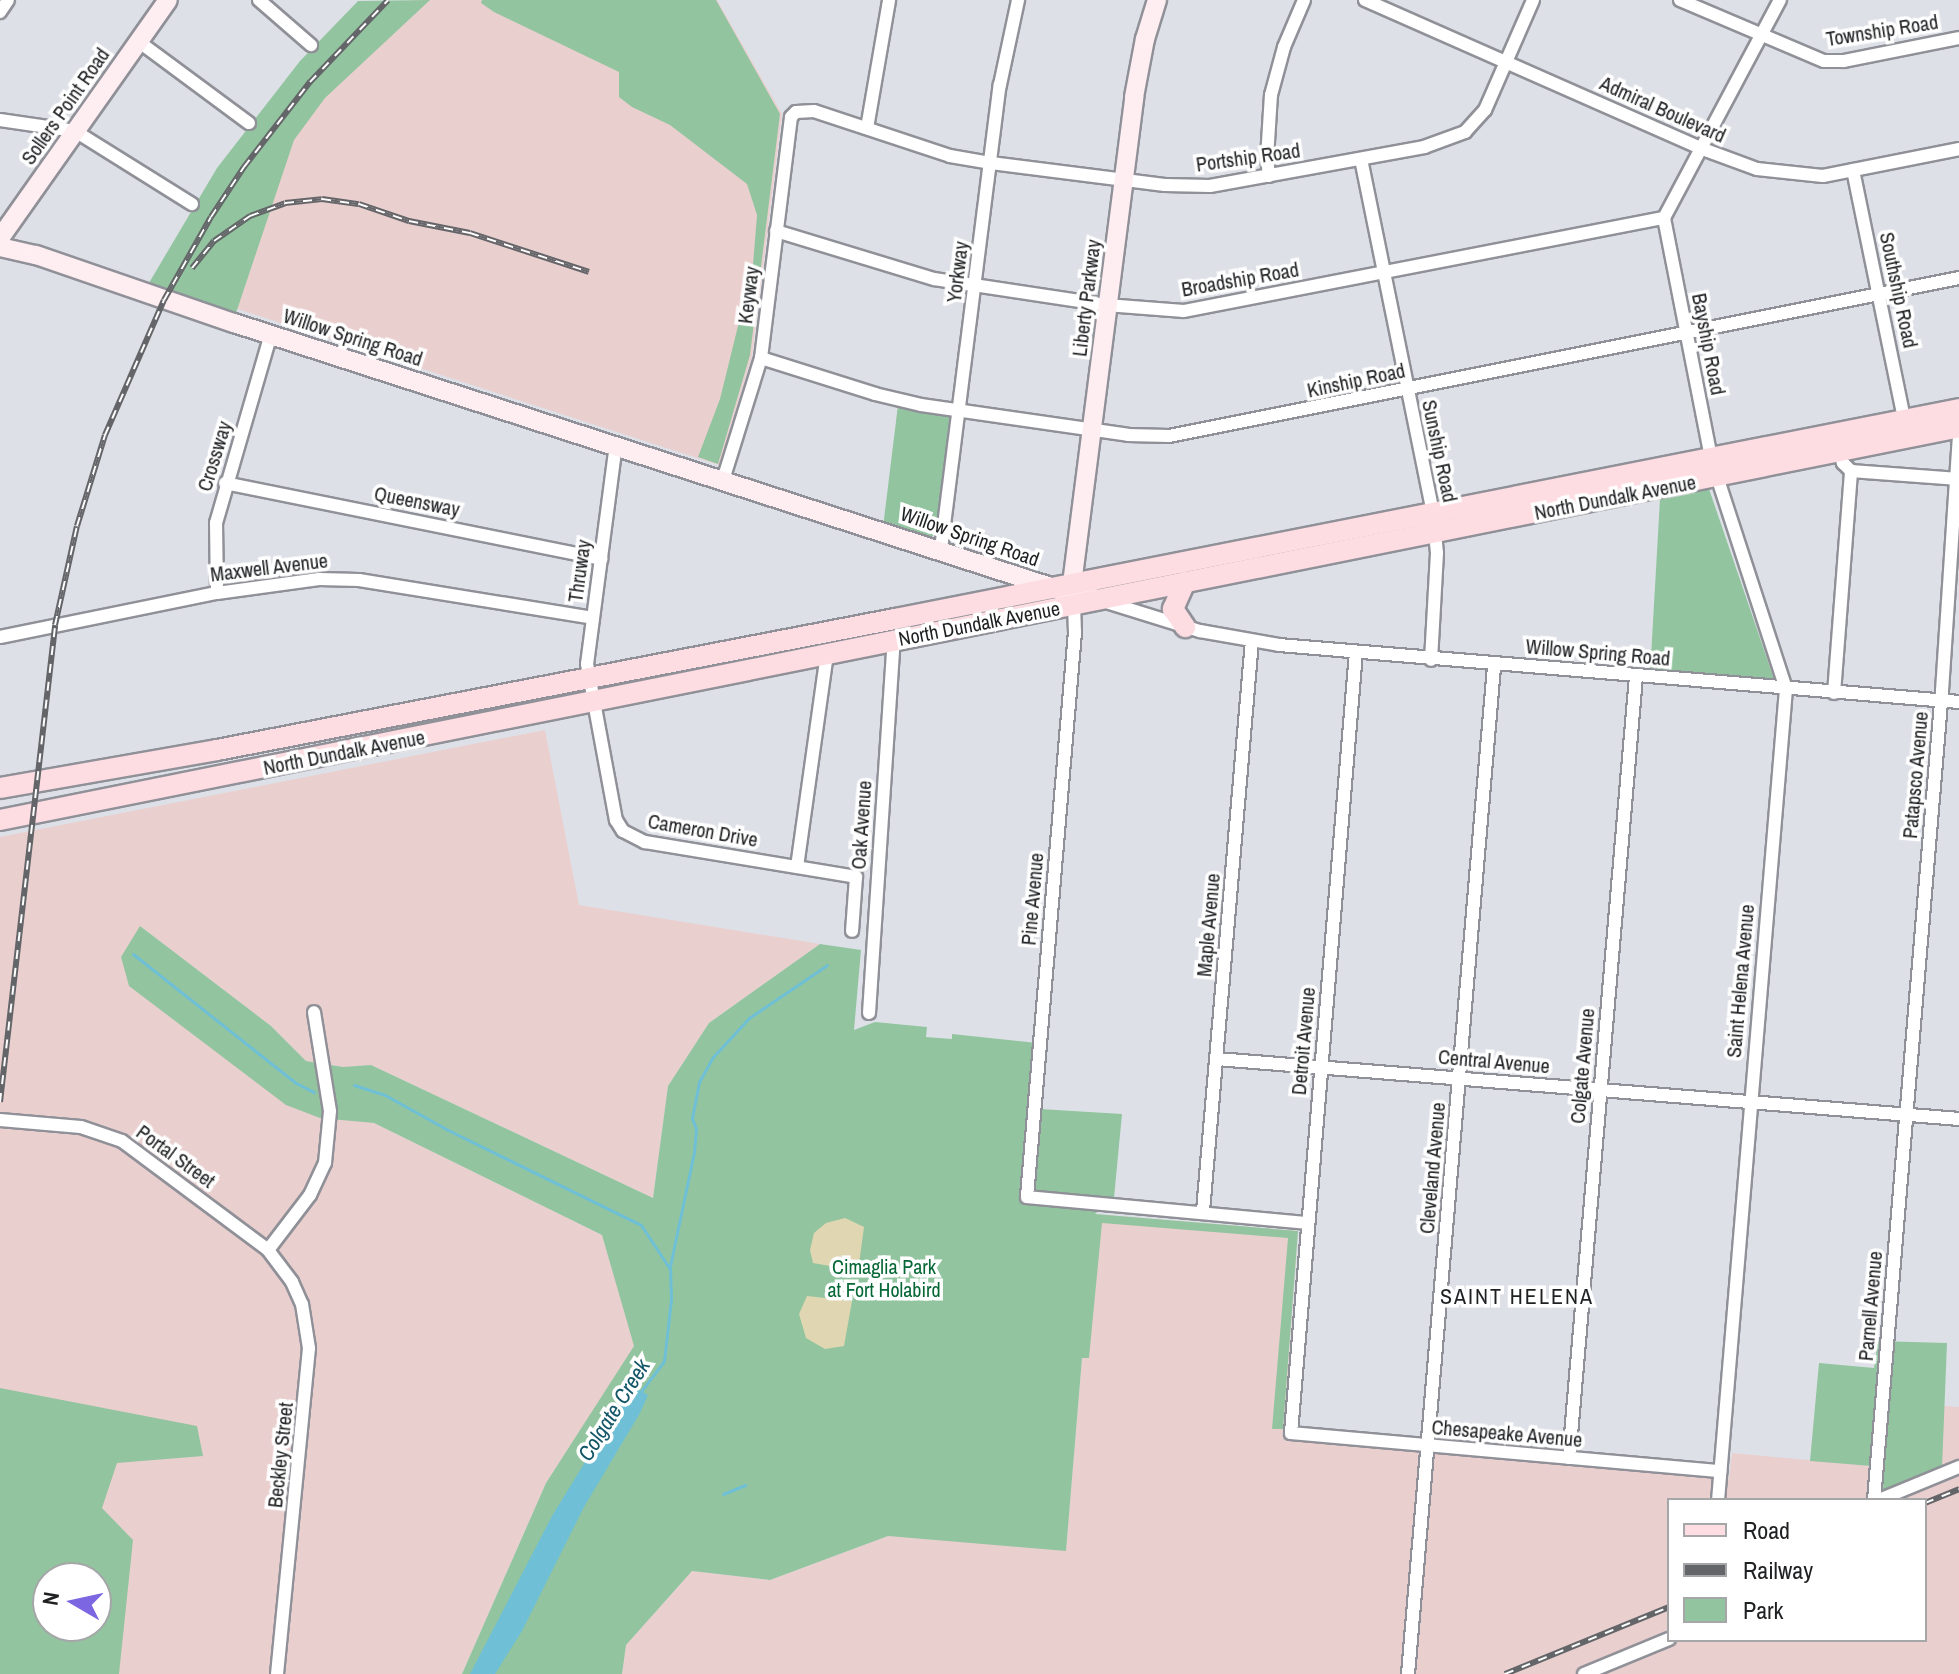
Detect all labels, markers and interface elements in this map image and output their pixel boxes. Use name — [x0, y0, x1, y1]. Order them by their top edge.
street label: Township Road — [1824, 9, 1940, 51]
street label: Sollers Point Road — [16, 43, 114, 169]
street label: Admiral Boulevard — [1597, 71, 1729, 147]
street label: Portship Road — [1194, 138, 1302, 176]
street label: Southship Road — [1875, 230, 1923, 350]
street label: Liberty Parkway — [1067, 238, 1105, 358]
street label: Yorkway — [941, 240, 973, 304]
street label: Broadship Road — [1180, 257, 1300, 301]
street label: Keyway — [733, 265, 763, 325]
street label: Bayship Road — [1687, 291, 1731, 397]
street label: Willow Spring Road — [280, 303, 426, 371]
street label: Kinship Road — [1305, 358, 1407, 402]
street label: Sunship Road — [1417, 398, 1463, 504]
street label: Crossway — [192, 418, 236, 494]
street label: North Dundalk Avenue — [1532, 470, 1698, 524]
street label: Queensway — [372, 481, 462, 521]
street label: Willow Spring Road — [898, 501, 1042, 571]
street label: Thruway — [563, 538, 595, 604]
street label: Maxwell Avenue — [208, 548, 330, 586]
street label: North Dundalk Avenue — [896, 596, 1062, 650]
street label: Willow Spring Road — [1525, 634, 1671, 670]
street label: Patapsco Avenue — [1897, 710, 1933, 840]
street label: North Dundalk Avenue — [261, 725, 427, 779]
street label: Oak Avenue — [846, 779, 876, 871]
street label: Cameron Drive — [646, 809, 760, 851]
street label: Pine Avenue — [1016, 851, 1048, 947]
street label: Maple Avenue — [1191, 872, 1225, 978]
street label: Saint Helena Avenue — [1721, 903, 1759, 1059]
street label: Detroit Avenue — [1286, 986, 1320, 1096]
street label: Colgate Avenue — [1565, 1007, 1599, 1125]
street label: Central Avenue — [1437, 1044, 1551, 1078]
street label: Cleveland Avenue — [1414, 1101, 1450, 1235]
street label: Portal Street — [132, 1120, 220, 1192]
street label: Parnell Avenue — [1853, 1250, 1887, 1362]
park label: Cimaglia Park at Fort Holabird — [827, 1254, 941, 1301]
district label: SAINT HELENA — [1440, 1284, 1594, 1310]
water label: Colgate Creek — [572, 1354, 656, 1466]
street label: Beckley Street — [263, 1401, 297, 1509]
street label: Chesapeake Avenue — [1430, 1414, 1584, 1452]
legend — [1667, 1498, 1927, 1642]
text: Road — [1743, 1514, 1790, 1546]
text: Railway — [1743, 1554, 1813, 1586]
north arrow — [32, 1562, 112, 1642]
text: N — [34, 1590, 66, 1607]
text: Park — [1743, 1594, 1783, 1626]

